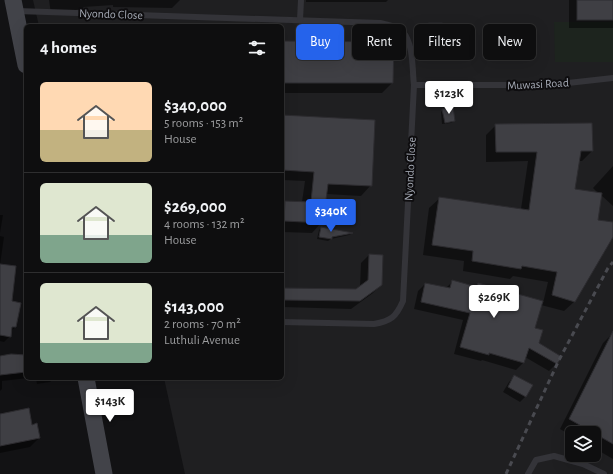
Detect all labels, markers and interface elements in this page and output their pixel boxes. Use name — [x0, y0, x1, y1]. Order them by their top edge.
street label: Nyondo Close — [79, 7, 143, 22]
chip: Buy — [296, 24, 344, 60]
chip: Rent — [352, 24, 406, 60]
chip: Filters — [414, 24, 475, 60]
chip: New — [483, 24, 536, 60]
icon: filters — [246, 37, 268, 59]
text: 4 homes — [40, 39, 97, 56]
street label: Muwasi Road — [507, 76, 569, 92]
pin: $123K — [421, 81, 477, 115]
text: $123K — [434, 87, 464, 100]
text: $340,000 — [164, 97, 227, 114]
icon: home — [72, 98, 120, 146]
text: 5 rooms · 153 m² — [164, 117, 243, 130]
text: House — [164, 133, 196, 146]
street label: Nyondo Close — [402, 137, 419, 201]
text: $269,000 — [164, 198, 227, 215]
icon: home — [72, 199, 120, 247]
pin: $340K — [303, 199, 359, 233]
text: $340K — [315, 205, 347, 218]
text: 4 rooms · 132 m² — [164, 218, 245, 231]
text: House — [164, 234, 196, 247]
pin: $269K — [466, 285, 522, 319]
text: $269K — [478, 291, 510, 304]
text: $143,000 — [164, 298, 224, 315]
icon: home — [72, 299, 120, 347]
text: 2 rooms · 70 m² — [164, 318, 241, 331]
text: Luthuli Avenue — [164, 334, 240, 347]
pin: $143K — [82, 389, 138, 423]
text: $143K — [95, 395, 125, 408]
map controls — [565, 426, 601, 462]
button: layers — [565, 426, 601, 462]

